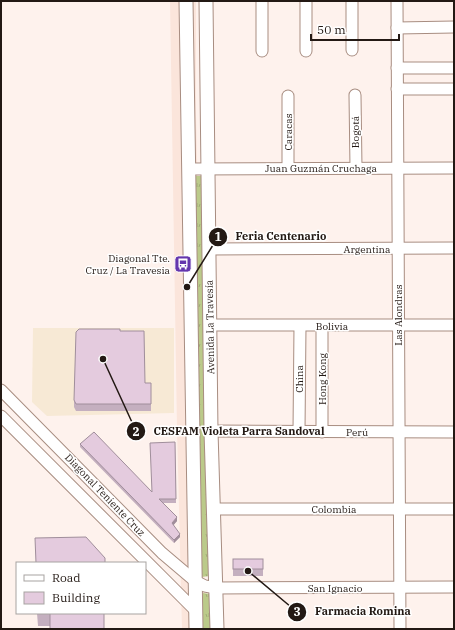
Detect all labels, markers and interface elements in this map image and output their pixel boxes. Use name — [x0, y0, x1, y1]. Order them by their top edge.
scale bar — [311, 16, 399, 42]
text: 50 m — [317, 22, 346, 37]
street label: Caracas — [282, 113, 295, 151]
street label: Bogotá — [349, 115, 362, 148]
street label: Juan Guzmán Cruchaga — [265, 162, 377, 175]
callout: Feria Centenario — [208, 225, 334, 248]
text: 1 — [214, 229, 222, 244]
text: Feria Centenario — [236, 229, 326, 243]
street label: Argentina — [344, 243, 391, 256]
place label: Diagonal Tte. Cruz / La Travesia — [86, 252, 171, 277]
bus stop icon: Diagonal Tte. Cruz / La Travesia — [173, 254, 193, 274]
street label: Avenida La Travesía — [203, 279, 217, 374]
street label: Las Alondras — [392, 284, 405, 346]
street label: Bolivia — [316, 320, 349, 333]
street label: Hong Kong — [316, 352, 329, 405]
street label: China — [293, 365, 306, 393]
callout: CESFAM Violeta Parra Sandoval — [126, 420, 333, 443]
text: 2 — [132, 424, 140, 439]
text: CESFAM Violeta Parra Sandoval — [154, 424, 325, 438]
street label: Perú — [346, 426, 368, 439]
street label: Diagonal Teniente Cruz — [62, 451, 148, 539]
street label: Colombia — [312, 503, 357, 516]
legend — [16, 562, 146, 614]
text: Road — [52, 570, 81, 585]
street label: San Ignacio — [308, 582, 363, 595]
text: Building — [52, 590, 100, 605]
callout: Farmacia Romina — [287, 600, 419, 623]
text: 3 — [293, 604, 301, 619]
text: Farmacia Romina — [315, 604, 411, 618]

